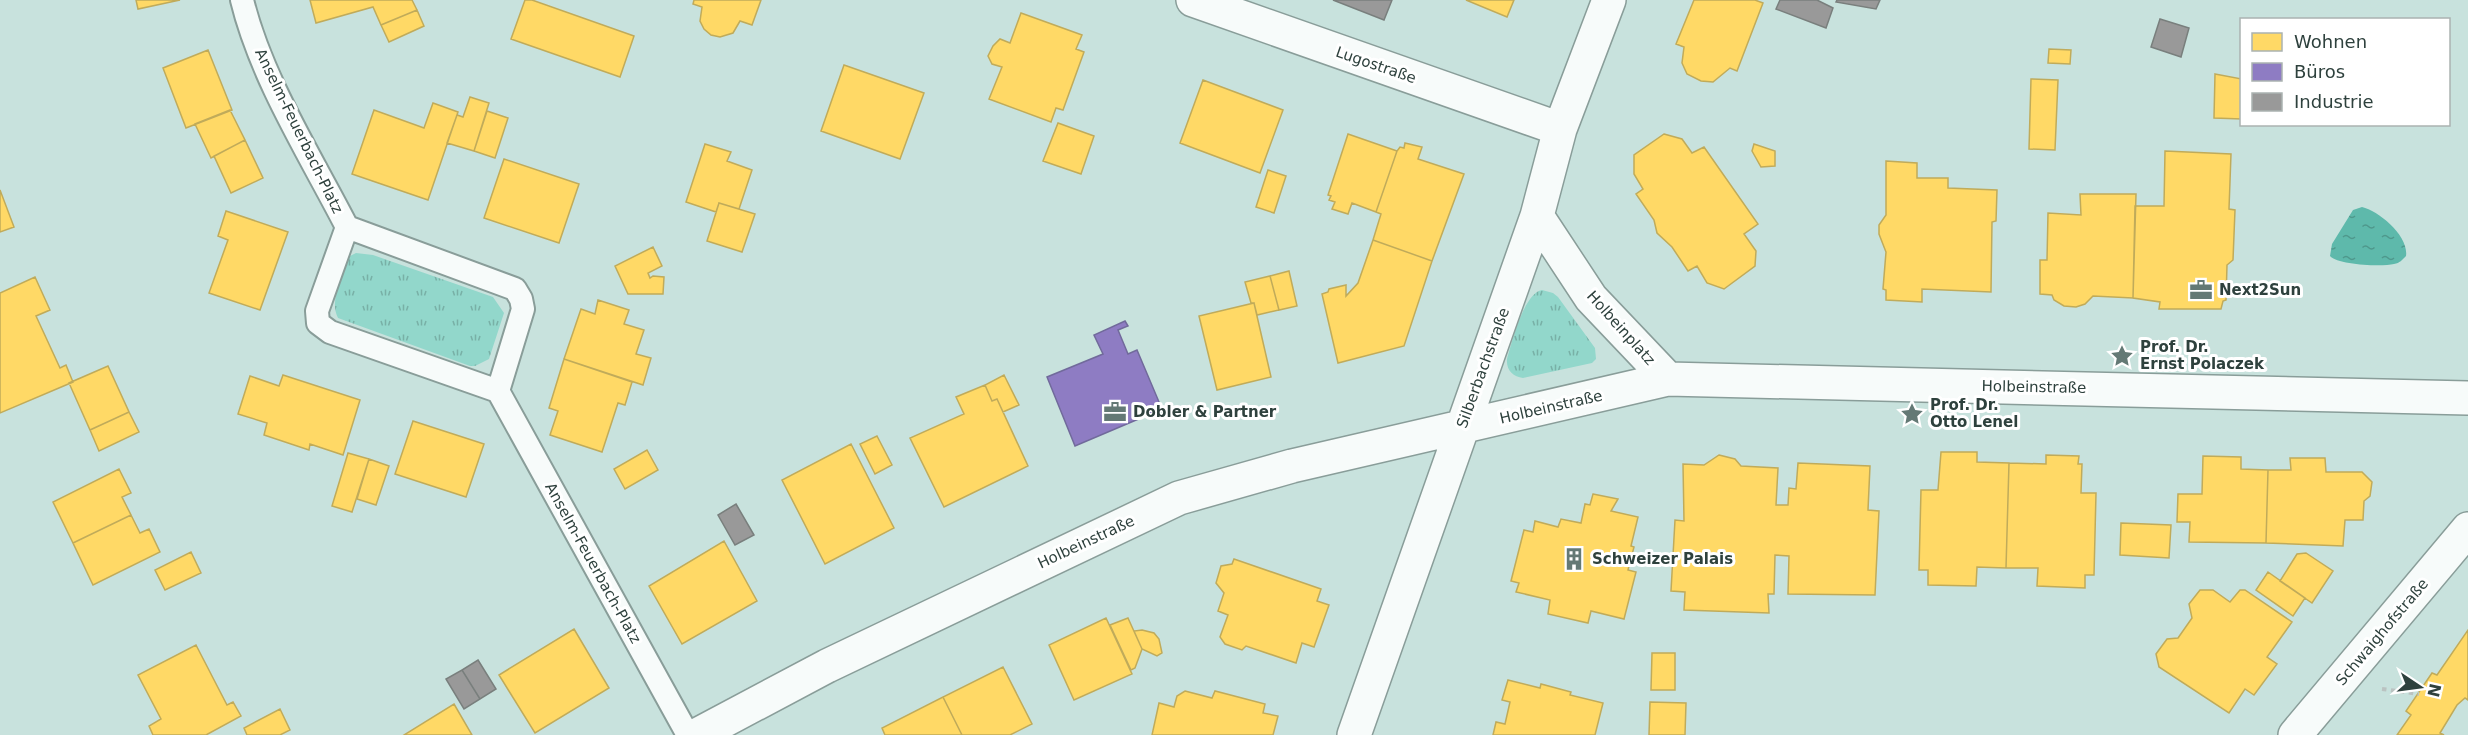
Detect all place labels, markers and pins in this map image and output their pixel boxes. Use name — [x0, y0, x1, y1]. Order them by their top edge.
office icon: Next2Sun — [2188, 277, 2214, 303]
place label: Next2Sun — [2219, 281, 2301, 299]
place label: Prof. Dr. Ernst Polaczek — [2140, 338, 2265, 373]
place icon: Prof. Dr. Ernst Polaczek — [2109, 343, 2135, 369]
place label: Prof. Dr. Otto Lenel — [1930, 396, 2018, 431]
office icon: Dobler & Partner — [1102, 399, 1128, 425]
place icon: Prof. Dr. Otto Lenel — [1899, 401, 1925, 427]
place label: Dobler & Partner — [1133, 403, 1277, 421]
building icon: Schweizer Palais — [1561, 546, 1587, 572]
place label: Schweizer Palais — [1592, 550, 1733, 568]

